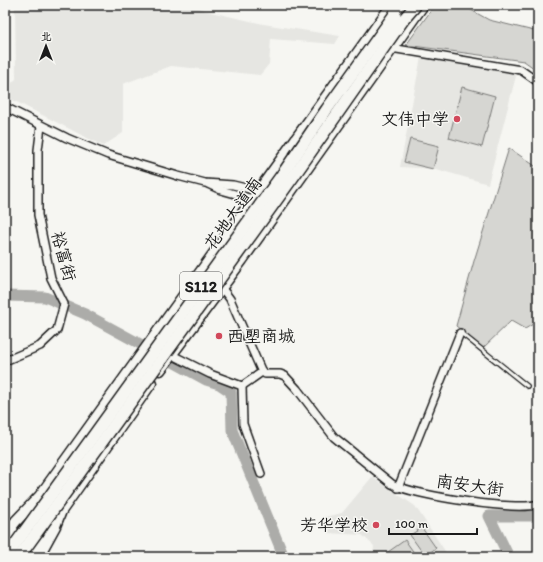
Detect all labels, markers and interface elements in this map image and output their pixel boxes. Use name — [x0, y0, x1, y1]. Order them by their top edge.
north arrow — [26, 26, 66, 66]
text: 北 — [41, 30, 52, 43]
place label: 文伟中学 — [381, 109, 449, 129]
marker: 文伟中学 — [452, 114, 462, 124]
street label: 花地大道南 — [200, 173, 266, 253]
street label: 裕富街 — [48, 229, 80, 283]
road number: S112 — [180, 272, 222, 300]
place label: 西塱商城 — [227, 326, 295, 346]
marker: 西塱商城 — [214, 331, 224, 341]
street label: 南安大街 — [435, 470, 505, 500]
scale bar — [389, 510, 477, 536]
place label: 芳华学校 — [300, 515, 368, 535]
text: 100 m — [395, 517, 428, 531]
marker: 芳华学校 — [371, 520, 381, 530]

